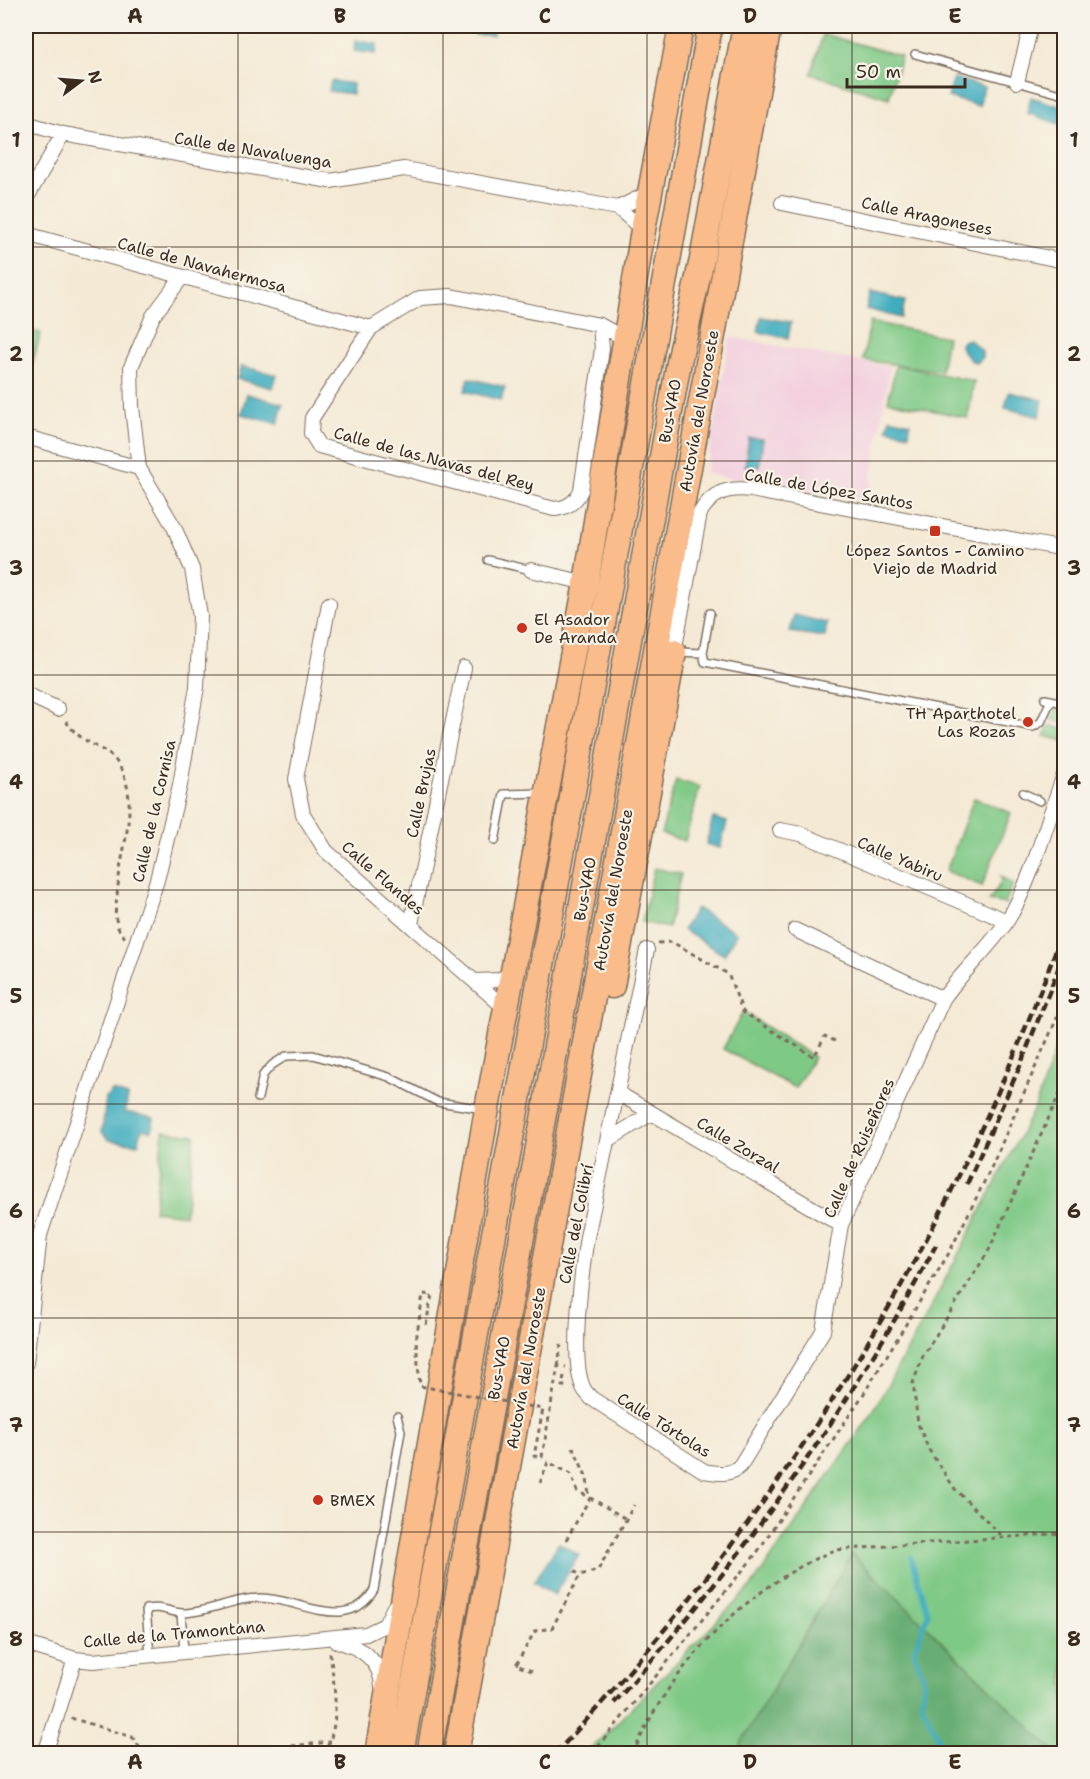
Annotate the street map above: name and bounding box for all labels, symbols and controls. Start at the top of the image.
text: A [127,3,143,29]
text: B [334,3,346,29]
text: C [539,3,551,29]
text: D [743,3,757,29]
text: E [948,3,962,29]
north arrow [51,51,111,111]
scale bar [847,51,966,89]
text: 50 m [856,60,901,84]
text: N [83,68,107,86]
text: 1 [11,127,21,153]
street label: Calle de Navaluenga [173,127,333,173]
text: 1 [1069,127,1079,153]
street label: Calle Aragoneses [860,192,995,240]
street label: Calle de Navahermosa [115,232,289,298]
street label: Autovía del Noroeste [674,328,724,494]
text: 2 [9,341,23,367]
text: 2 [1067,341,1081,367]
street label: Bus-VAO [654,377,686,445]
street label: Calle de las Navas del Rey [331,422,537,496]
street label: Calle de López Santos [743,464,915,514]
marker: López Santos - Camino Viejo de Madrid [928,524,942,538]
place label: López Santos - Camino Viejo de Madrid [846,540,1024,579]
text: 3 [9,555,23,581]
text: 3 [1067,555,1081,581]
place label: El Asador De Aranda [534,609,617,648]
marker: El Asador De Aranda [515,621,529,635]
place label: TH Aparthotel Las Rozas [906,703,1016,742]
marker: TH Aparthotel Las Rozas [1021,715,1035,729]
street label: Calle de la Cornisa [127,738,181,884]
street label: Calle Brujas [401,746,441,840]
text: 4 [9,769,23,795]
text: 4 [1067,769,1081,795]
street label: Autovía del Noroeste [588,807,638,973]
street label: Calle Yabiru [854,832,946,886]
street label: Calle Flandes [337,836,429,920]
street label: Bus-VAO [569,855,601,923]
text: 5 [10,983,22,1009]
text: 5 [1068,983,1080,1009]
street label: Calle de Ruiseñores [819,1075,899,1221]
street label: Calle Zorzal [693,1112,783,1178]
street label: Calle del Colibrí [554,1162,598,1286]
text: 6 [9,1198,23,1224]
text: 6 [1067,1198,1081,1224]
street label: Autovía del Noroeste [501,1285,551,1451]
street label: Bus-VAO [483,1334,515,1402]
street label: Calle Tórtolas [613,1388,715,1462]
text: 7 [9,1412,23,1438]
text: 7 [1067,1412,1081,1438]
place label: BMEX [330,1490,375,1511]
marker: BMEX [311,1493,325,1507]
street label: Calle de la Tramontana [82,1616,266,1652]
text: 8 [9,1626,23,1652]
text: 8 [1067,1626,1081,1652]
text: A [127,1749,143,1775]
text: B [334,1749,346,1775]
text: C [539,1749,551,1775]
text: D [743,1749,757,1775]
text: E [948,1749,962,1775]

